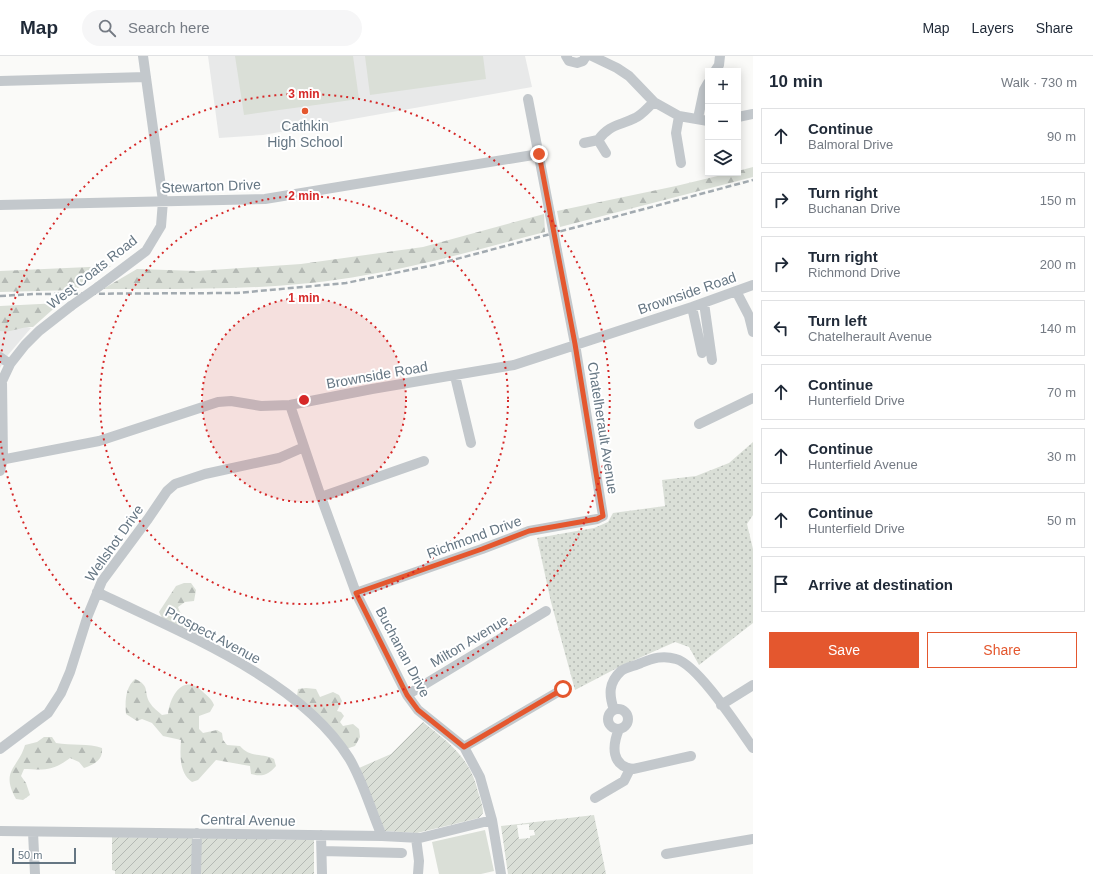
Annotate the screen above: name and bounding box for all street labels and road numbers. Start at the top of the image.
street label: Stewarton Drive [161,176,261,196]
street label: West Coats Road [44,232,140,312]
street label: Brownside Road [636,269,738,317]
street label: Brownside Road [325,358,429,392]
street label: Chatelherault Avenue [585,361,621,495]
street label: Wellshot Drive [82,501,146,584]
street label: Richmond Drive [424,512,524,562]
street label: Prospect Avenue [163,603,264,667]
street label: Buchanan Drive [373,604,434,700]
street label: Milton Avenue [427,611,511,670]
street label: Central Avenue [200,811,296,829]

